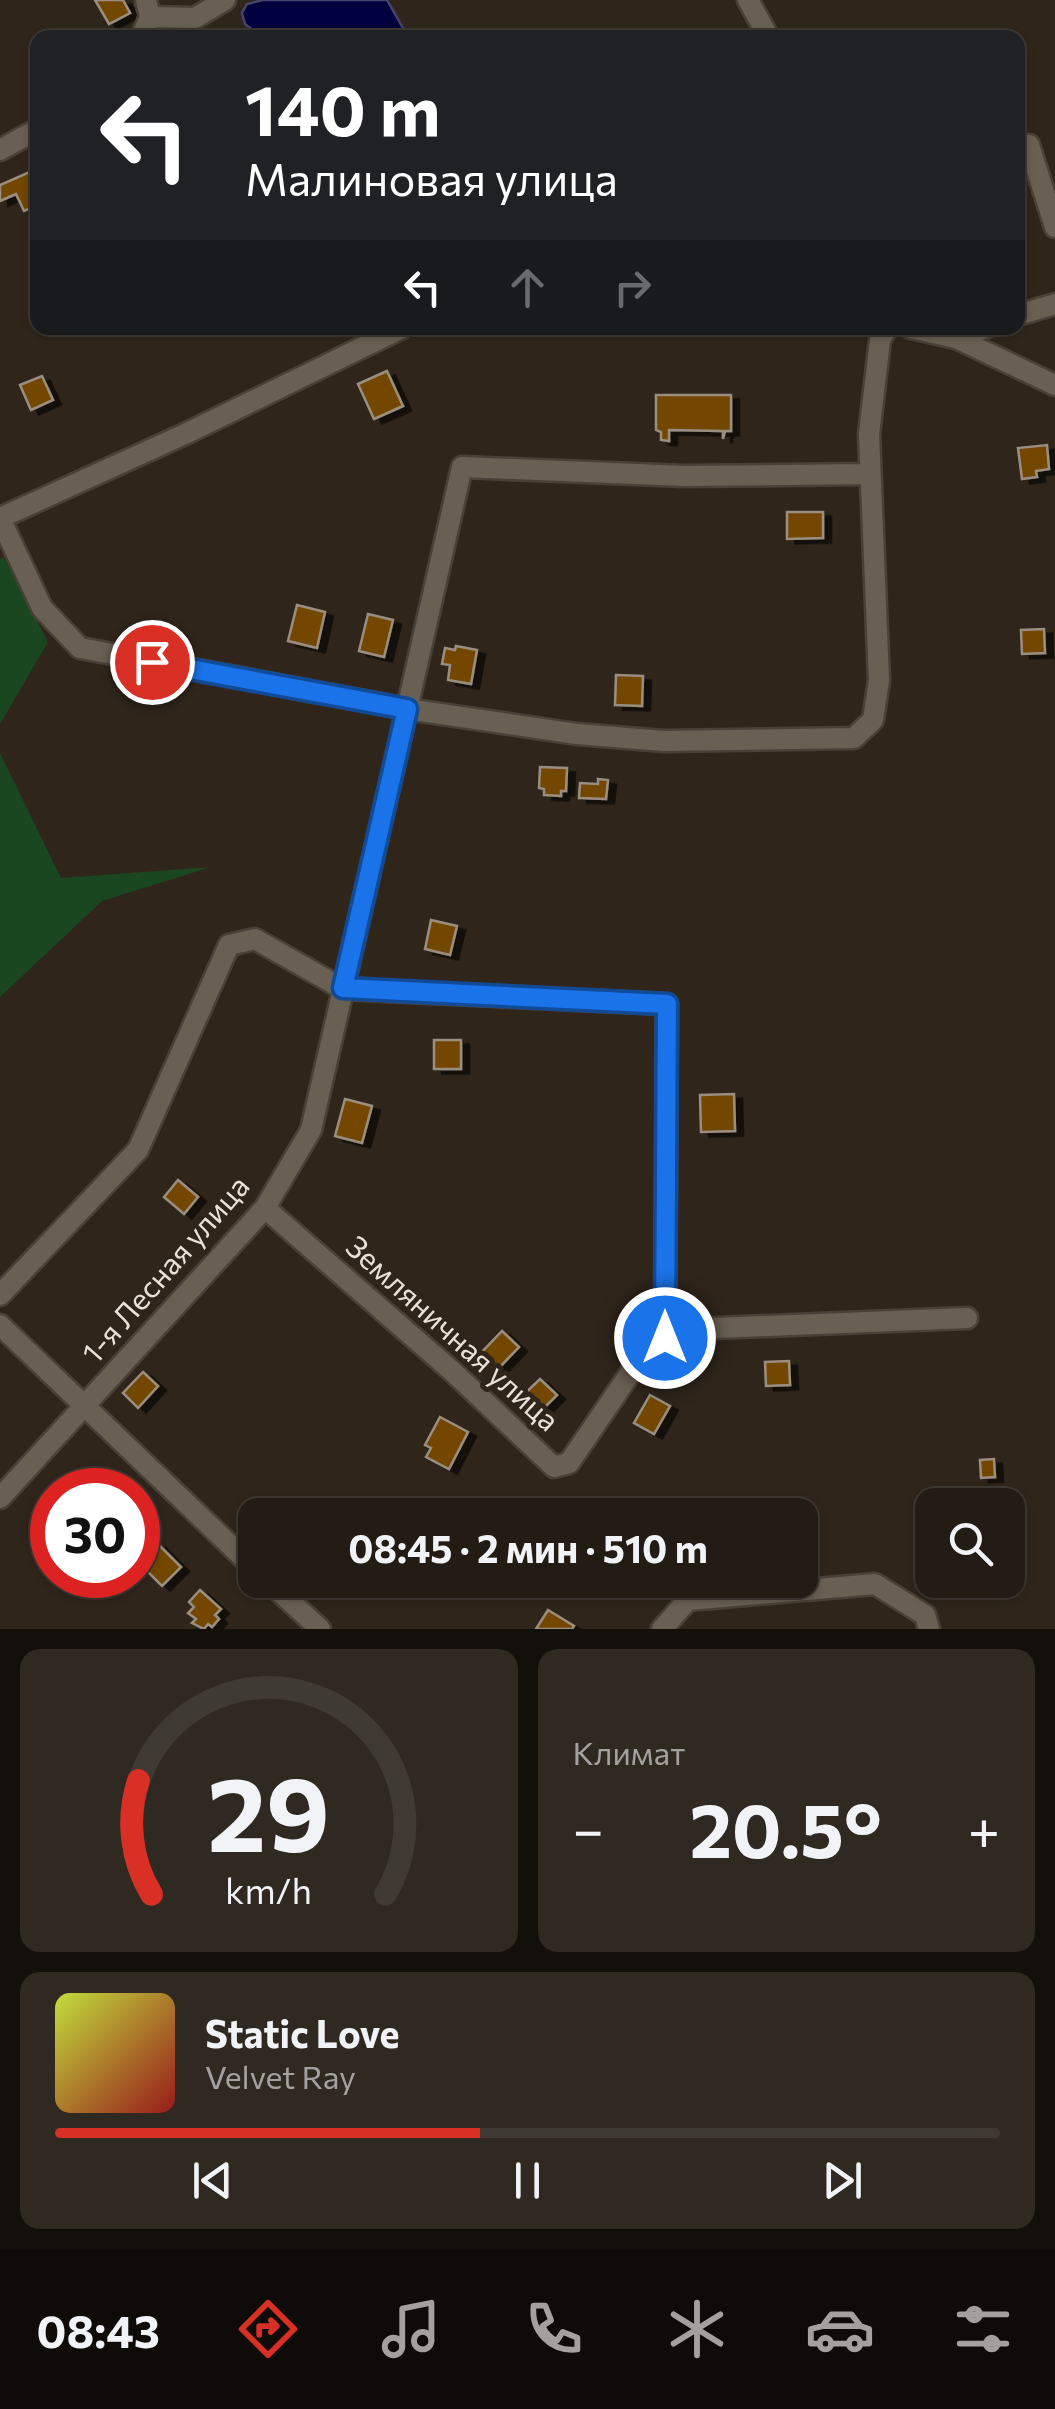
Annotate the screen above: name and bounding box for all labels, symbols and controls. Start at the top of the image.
text: 140 m [245,65,441,150]
icon: left [80,70,210,200]
text: Малиновая улица [245,150,618,205]
icon: left [395,260,450,315]
icon: ahead [500,260,555,315]
icon: right [605,260,660,315]
pin [110,620,195,705]
icon: arrive [125,635,180,690]
street label: 1-я Лесная улица [73,1167,256,1370]
street label: Земляничная улица [340,1227,568,1438]
position arrow [613,1286,717,1390]
speed limit sign: 30 [30,1468,160,1598]
map controls [915,1488,1025,1598]
button: search [915,1488,1025,1598]
text: 08:45 · 2 мин · 510 m [348,1524,708,1571]
text: Климат [573,1732,685,1772]
text: 29 [207,1746,330,1873]
text: 20.5° [689,1782,882,1873]
text: − [573,1794,604,1861]
text: + [968,1794,1000,1861]
text: km/h [225,1868,312,1911]
text: Static Love [205,2009,400,2056]
text: Velvet Ray [205,2056,356,2096]
icon: previous [185,2153,240,2208]
icon: pause [500,2153,555,2208]
icon: next [815,2153,870,2208]
icon: directions [233,2294,303,2364]
icon: music [376,2294,446,2364]
icon: phone [519,2294,589,2364]
icon: climate [662,2294,732,2364]
icon: car [805,2294,875,2364]
icon: filters [948,2294,1018,2364]
text: 08:43 [37,2302,160,2357]

